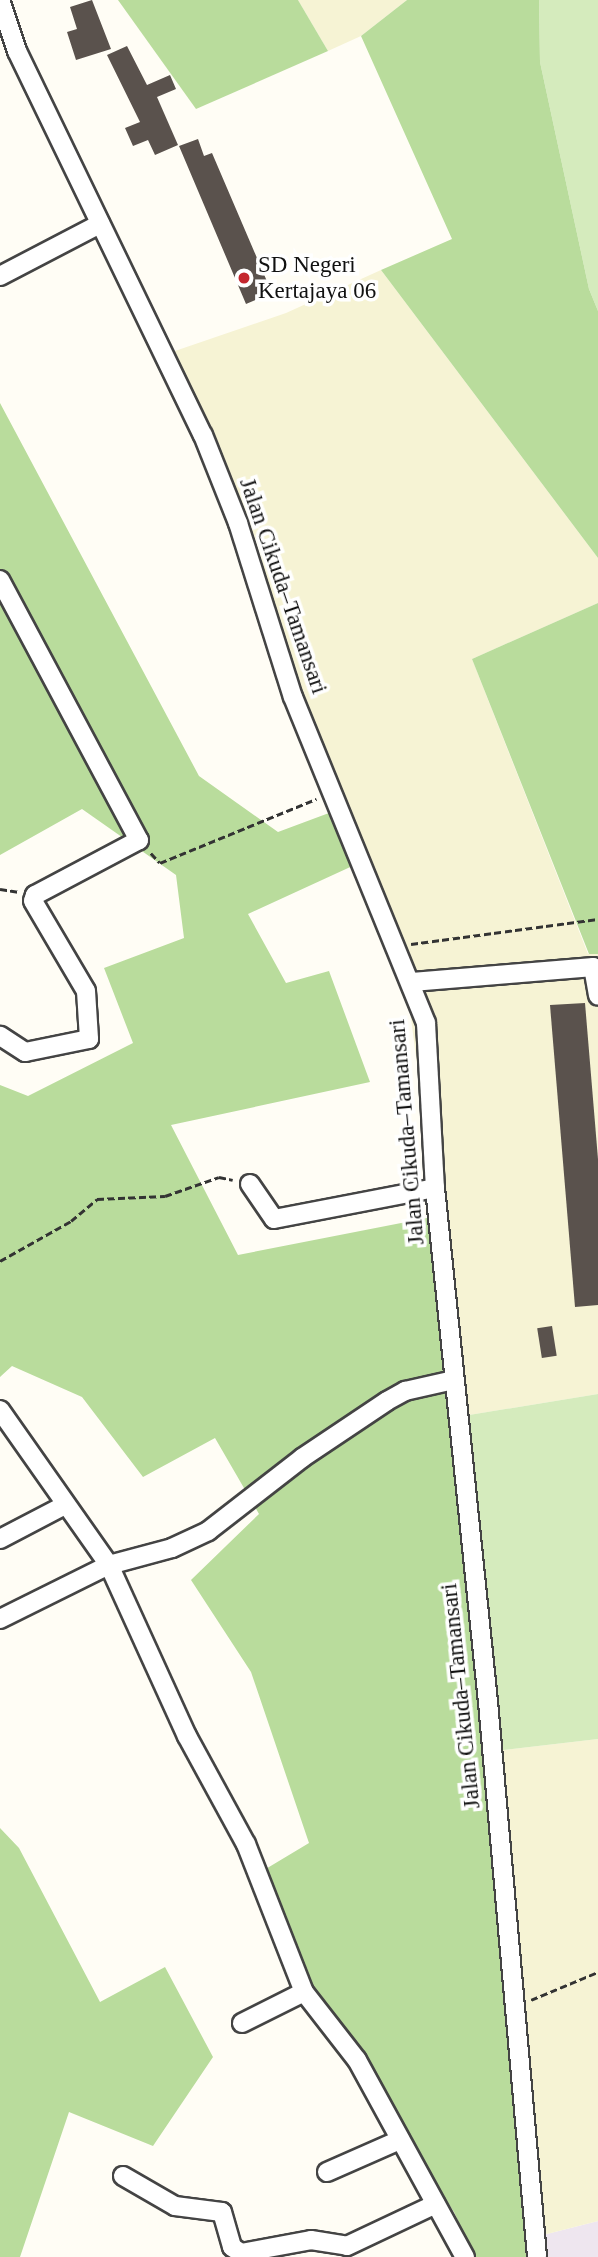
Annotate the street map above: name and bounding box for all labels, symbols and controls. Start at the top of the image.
place label: SD Negeri Kertajaya 06 [258,251,376,305]
marker: SD Negeri Kertajaya 06 [236,270,252,286]
street label: Jalan Cikuda–Tamansari [233,474,333,698]
street label: Jalan Cikuda–Tamansari [383,1018,431,1246]
street label: Jalan Cikuda–Tamansari [435,1582,487,1810]

